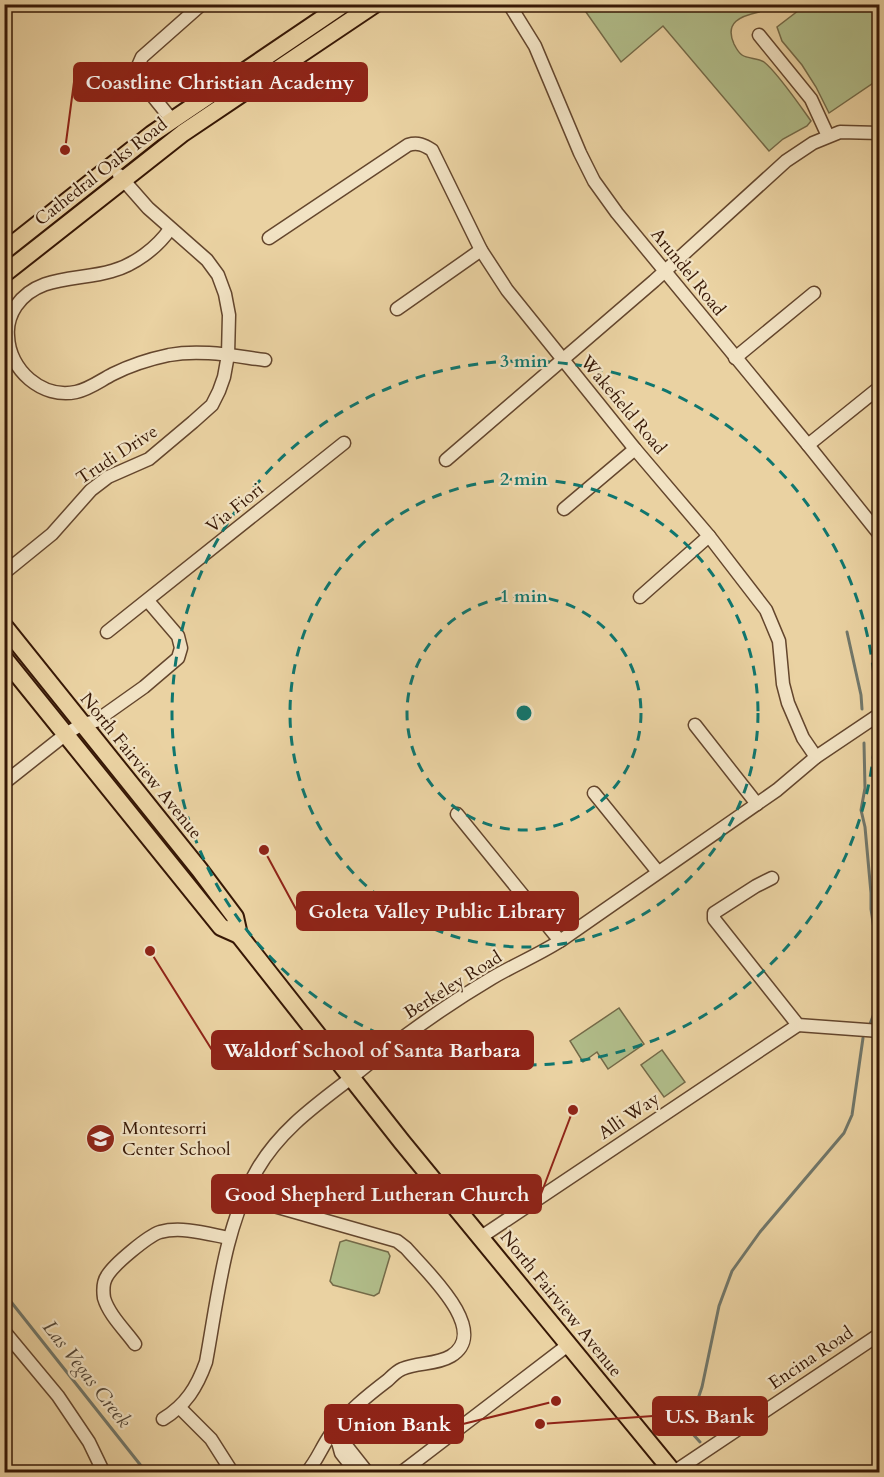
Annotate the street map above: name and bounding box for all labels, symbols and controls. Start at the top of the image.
callout: Coastline Christian Academy [74,63,367,101]
text: Coastline Christian Academy [86,69,355,96]
street label: Cathedral Oaks Road [29,112,173,232]
street label: Arundel Road [645,223,731,321]
text: 3 min [500,349,548,374]
street label: Wakefield Road [573,349,672,460]
street label: Trudi Drive [71,419,163,491]
text: 2 min [500,467,548,492]
street label: Via Fiori [201,477,269,539]
text: 1 min [500,584,548,609]
street label: North Fairview Avenue [74,688,208,844]
centre of rings [514,703,534,723]
callout: Goleta Valley Public Library [297,892,578,930]
text: Goleta Valley Public Library [308,898,566,925]
street label: Berkeley Road [399,945,507,1025]
callout: Waldorf School of Santa Barbara [212,1031,533,1069]
text: Waldorf School of Santa Barbara [222,1037,521,1064]
street label: Alli Way [593,1086,665,1146]
place label: Montesorri Center School [122,1116,231,1162]
school or university icon: Montesorri Center School [85,1122,117,1154]
callout: Good Shepherd Lutheran Church [212,1175,541,1213]
text: Good Shepherd Lutheran Church [225,1181,530,1208]
street label: North Fairview Avenue [494,1226,628,1382]
water label: Las Vegas Creek [37,1315,138,1433]
street label: Encina Road [764,1320,859,1395]
callout: U.S. Bank [653,1397,767,1435]
text: U.S. Bank [665,1403,755,1430]
callout: Union Bank [325,1405,463,1443]
text: Union Bank [337,1411,452,1438]

